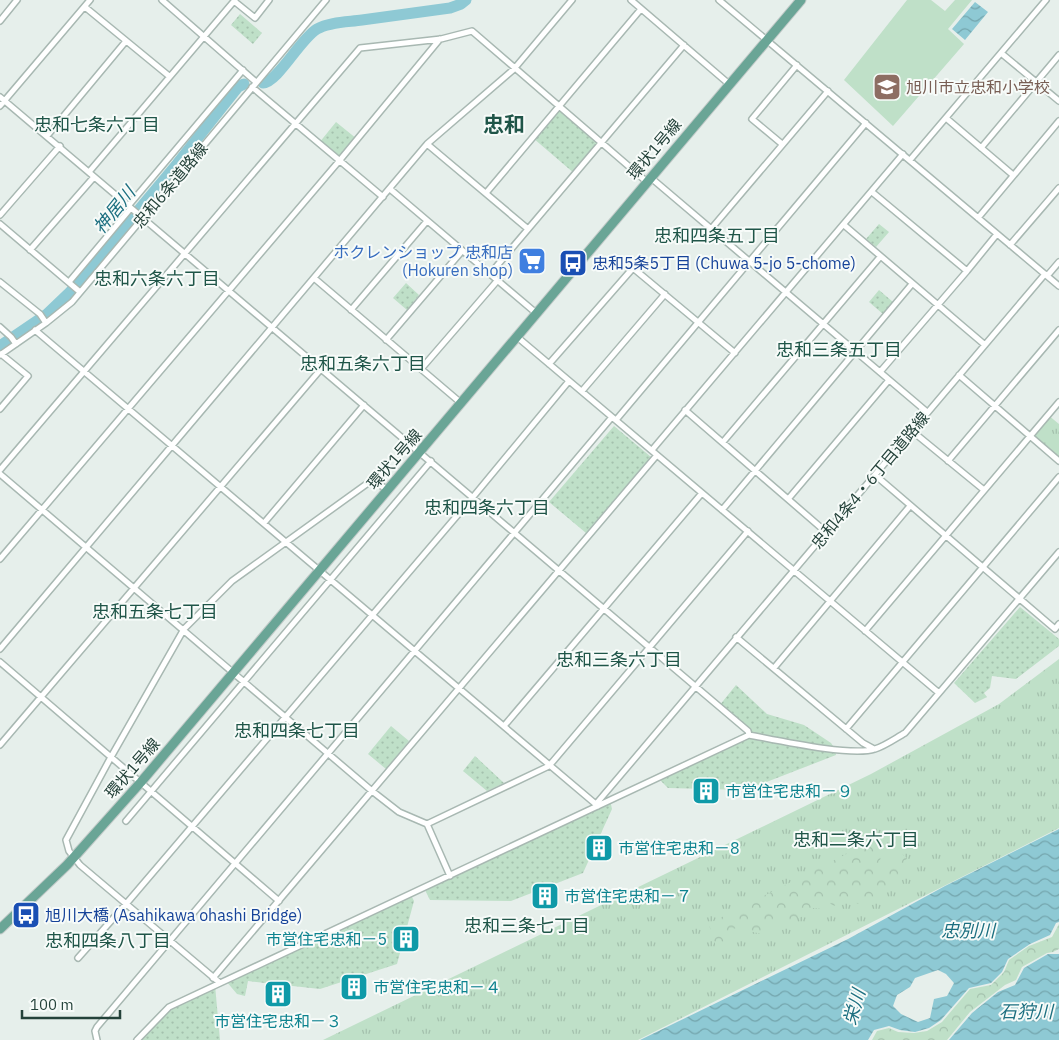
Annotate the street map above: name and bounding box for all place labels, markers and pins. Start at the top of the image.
school or university icon: 旭川市立忠和小学校 [872,72,902,102]
place label: 旭川市立忠和小学校 [906,77,1050,97]
place label: ホクレンショップ 忠和店 (Hokuren shop) [333,242,513,280]
supermarket icon: ホクレンショップ 忠和店 (Hokuren shop) [517,246,547,276]
bus stop icon: 忠和5条5丁目 (Chuwa 5-jo 5-chome) [558,248,588,278]
place label: 忠和5条5丁目 (Chuwa 5-jo 5-chome) [592,253,856,273]
building icon: 市営住宅忠和－９ [691,776,721,806]
place label: 市営住宅忠和－９ [725,781,853,801]
building icon: 市営住宅忠和－8 [584,833,614,863]
place label: 市営住宅忠和－8 [618,838,740,858]
building icon: 市営住宅忠和－７ [530,881,560,911]
place label: 市営住宅忠和－７ [564,886,692,906]
bus stop icon: 旭川大橋 (Asahikawa ohashi Bridge) [11,900,41,930]
place label: 旭川大橋 (Asahikawa ohashi Bridge) [45,905,302,925]
building icon: 市営住宅忠和－5 [391,924,421,954]
place label: 市営住宅忠和－5 [265,929,387,949]
building icon: 市営住宅忠和－４ [339,972,369,1002]
place label: 市営住宅忠和－４ [373,977,501,997]
building icon: 市営住宅忠和－３ [263,979,293,1009]
place label: 市営住宅忠和－３ [214,1011,342,1031]

